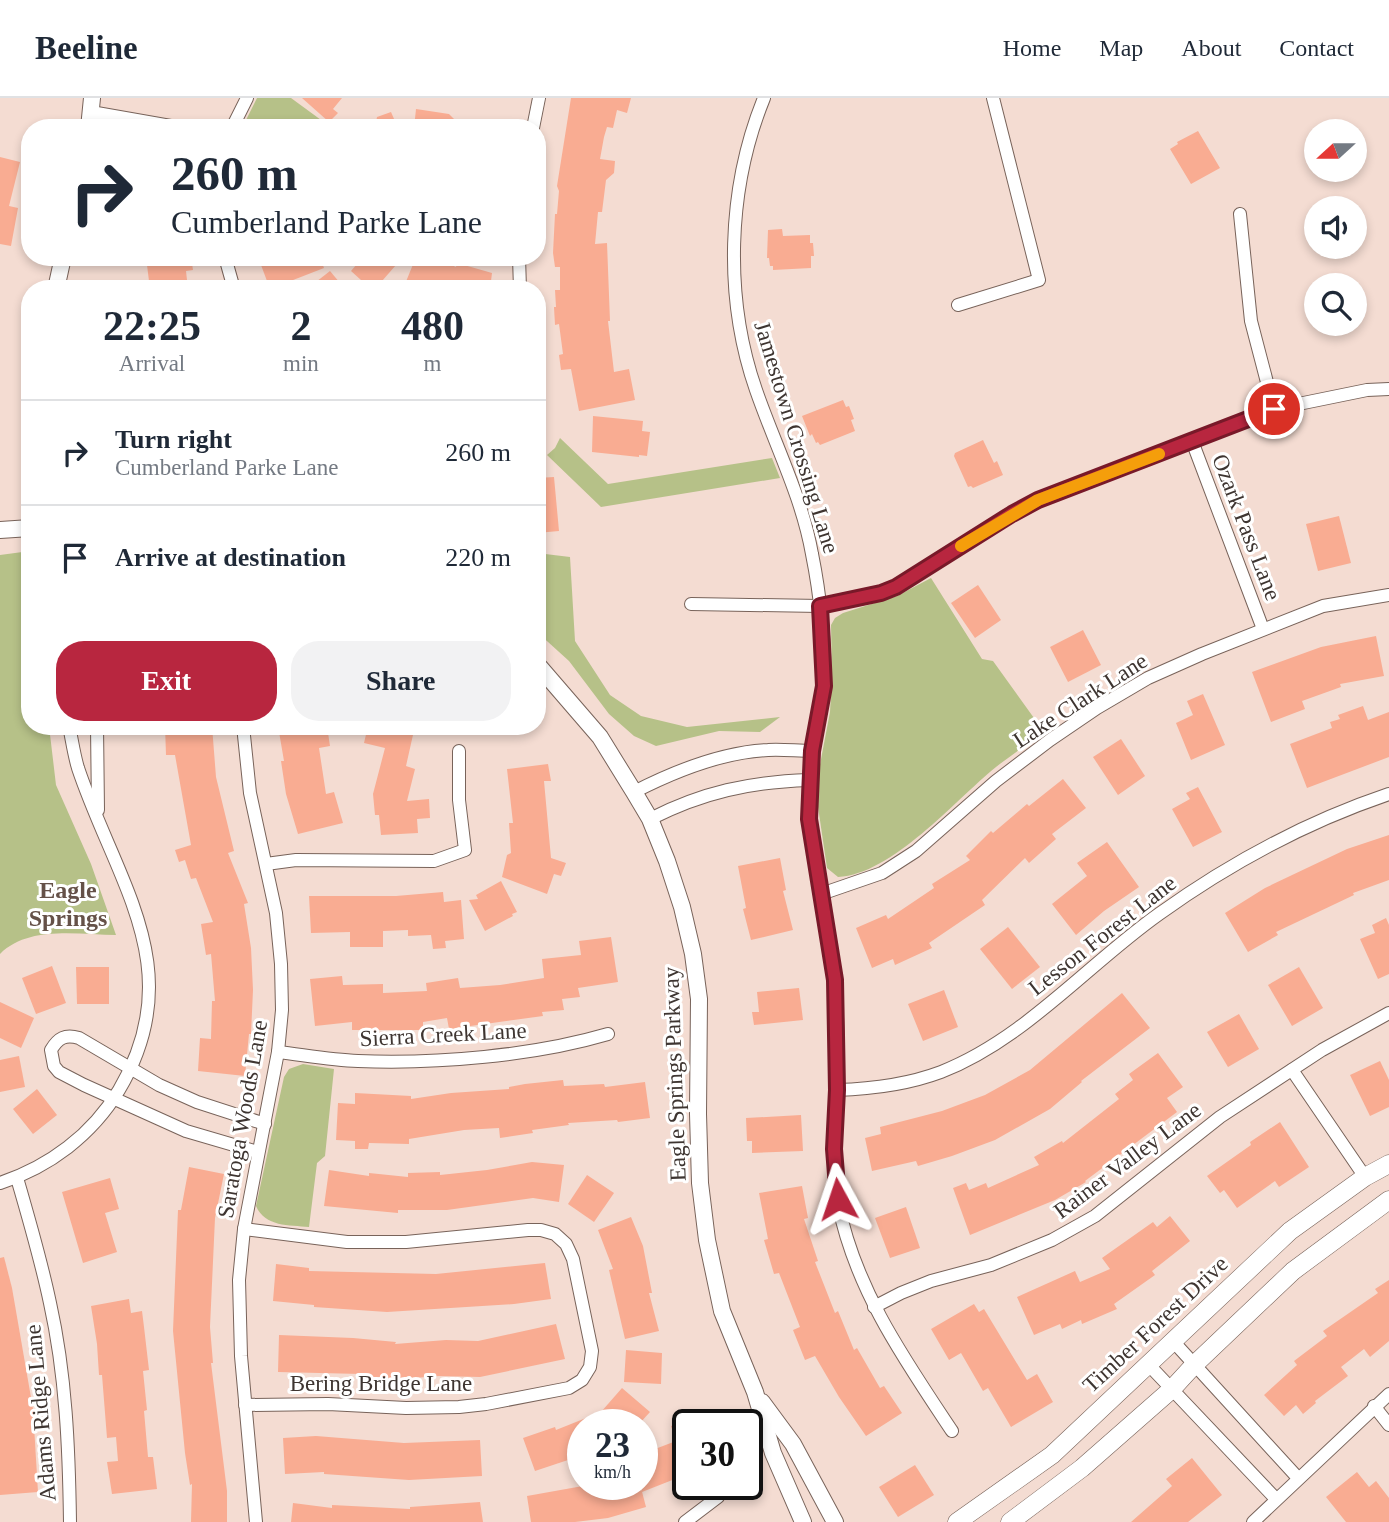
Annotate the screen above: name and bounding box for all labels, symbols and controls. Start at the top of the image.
text: Beeline [35,30,138,66]
text: Home [1003,35,1061,61]
text: Map [1099,35,1143,61]
text: About [1181,35,1241,61]
text: Contact [1279,35,1354,61]
north arrow [1304,119,1367,182]
map controls [1304,119,1367,336]
text: 260 m [171,146,298,201]
icon: right [56,147,147,238]
button: sound [1304,196,1367,259]
text: Cumberland Parke Lane [171,204,482,240]
button: search [1304,273,1367,336]
text: 22:25 [103,303,201,349]
text: 2 [290,303,311,349]
text: 480 [401,303,464,349]
street label: Jamestown Crossing Lane [749,318,844,556]
text: Arrival [119,351,185,376]
text: min [283,351,319,376]
text: m [423,351,441,376]
pin [1244,379,1304,439]
icon: arrive [1255,390,1293,428]
text: Turn right [115,425,232,454]
icon: right [56,434,94,472]
text: 260 m [445,438,511,467]
street label: Ozark Pass Lane [1207,451,1286,604]
text: Cumberland Parke Lane [115,455,339,480]
icon: arrive [56,539,94,577]
text: Arrive at destination [115,543,346,572]
text: 220 m [445,543,511,572]
button: Exit [56,641,277,721]
button: Share [291,641,511,721]
street label: Lake Clark Lane [1009,648,1152,753]
street label: Lesson Forest Lane [1024,870,1181,1001]
district label: Eagle Springs [29,877,107,931]
street label: Eagle Springs Parkway [658,966,691,1182]
street label: Saratoga Woods Lane [213,1018,272,1220]
street label: Sierra Creek Lane [359,1018,527,1051]
street label: Rainer Valley Lane [1049,1097,1206,1224]
position arrow [801,1162,875,1236]
street label: Timber Forest Drive [1078,1251,1233,1398]
street label: Adams Ridge Lane [20,1323,61,1502]
street label: Bering Bridge Lane [290,1371,472,1396]
speed limit sign: 30 [672,1409,763,1500]
text: 23 [595,1426,630,1465]
text: km/h [594,1462,631,1482]

